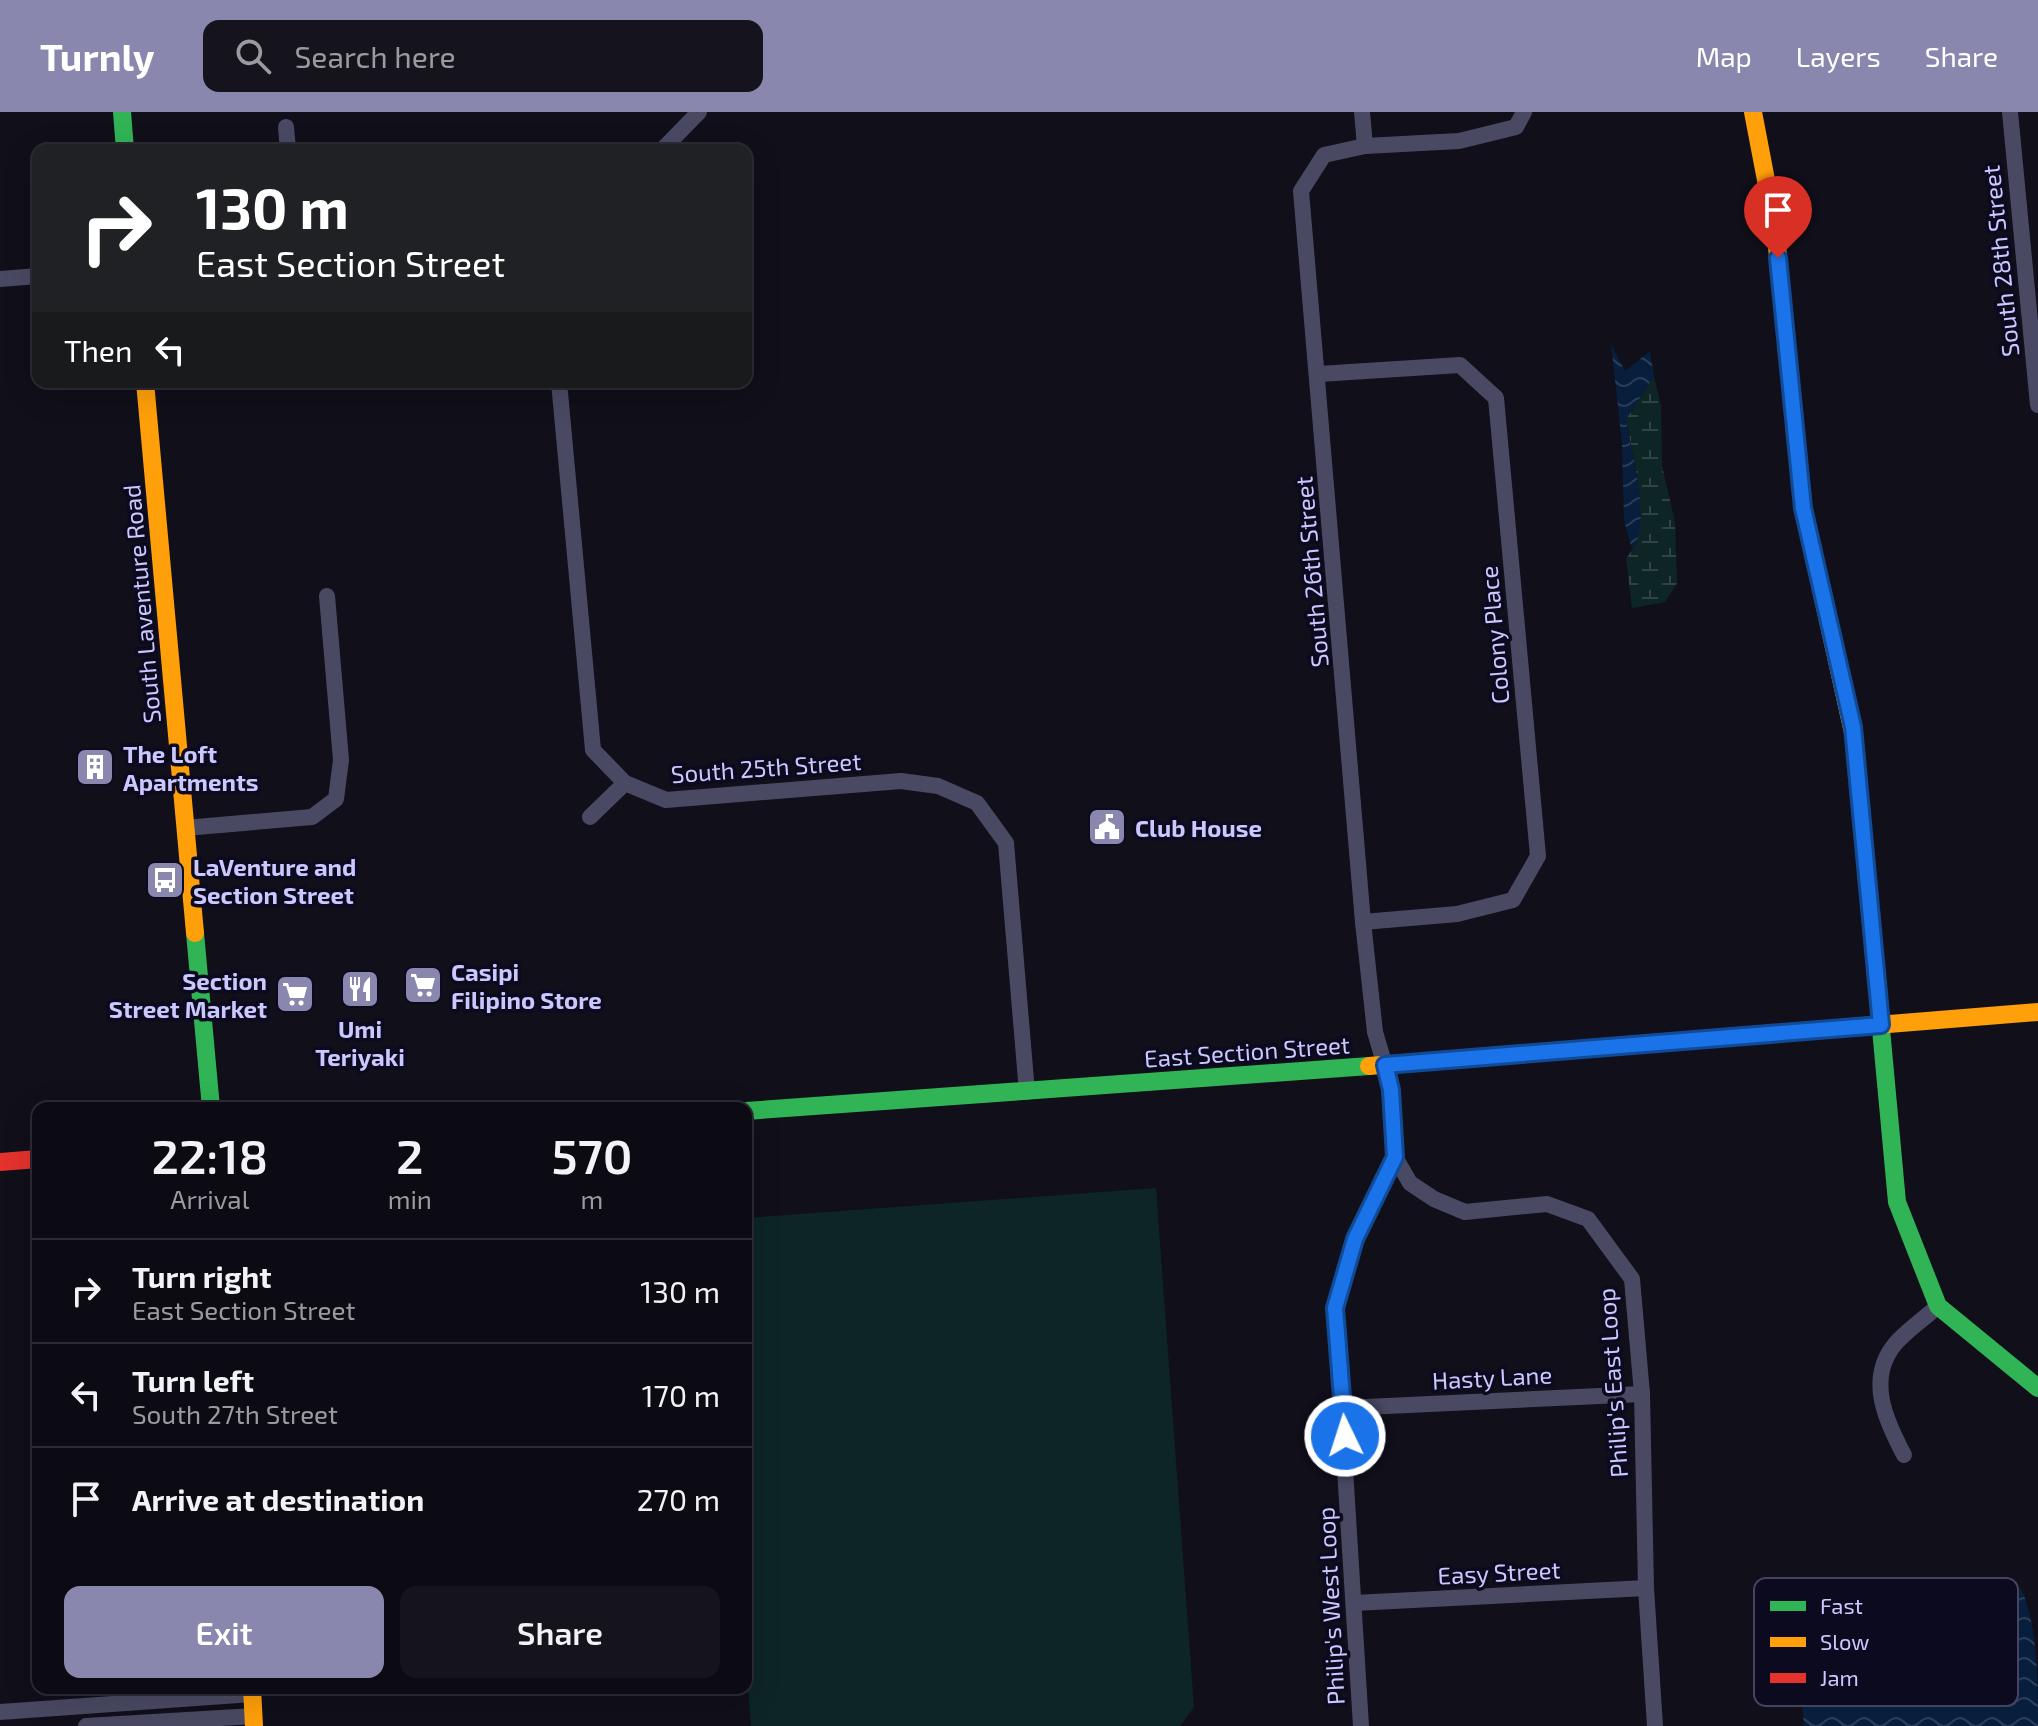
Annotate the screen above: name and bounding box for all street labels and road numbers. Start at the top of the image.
street label: South 28th Street [1976,164,2024,358]
street label: South 26th Street [1288,475,1334,669]
street label: South Laventure Road [116,483,166,725]
street label: Colony Place [1474,565,1514,705]
street label: South 25th Street [670,746,862,788]
street label: East Section Street [1143,1029,1351,1073]
street label: Philip's East Loop [1591,1287,1633,1479]
street label: Hasty Lane [1431,1359,1553,1395]
street label: Philip's West Loop [1310,1506,1350,1706]
street label: Easy Street [1437,1554,1561,1590]

